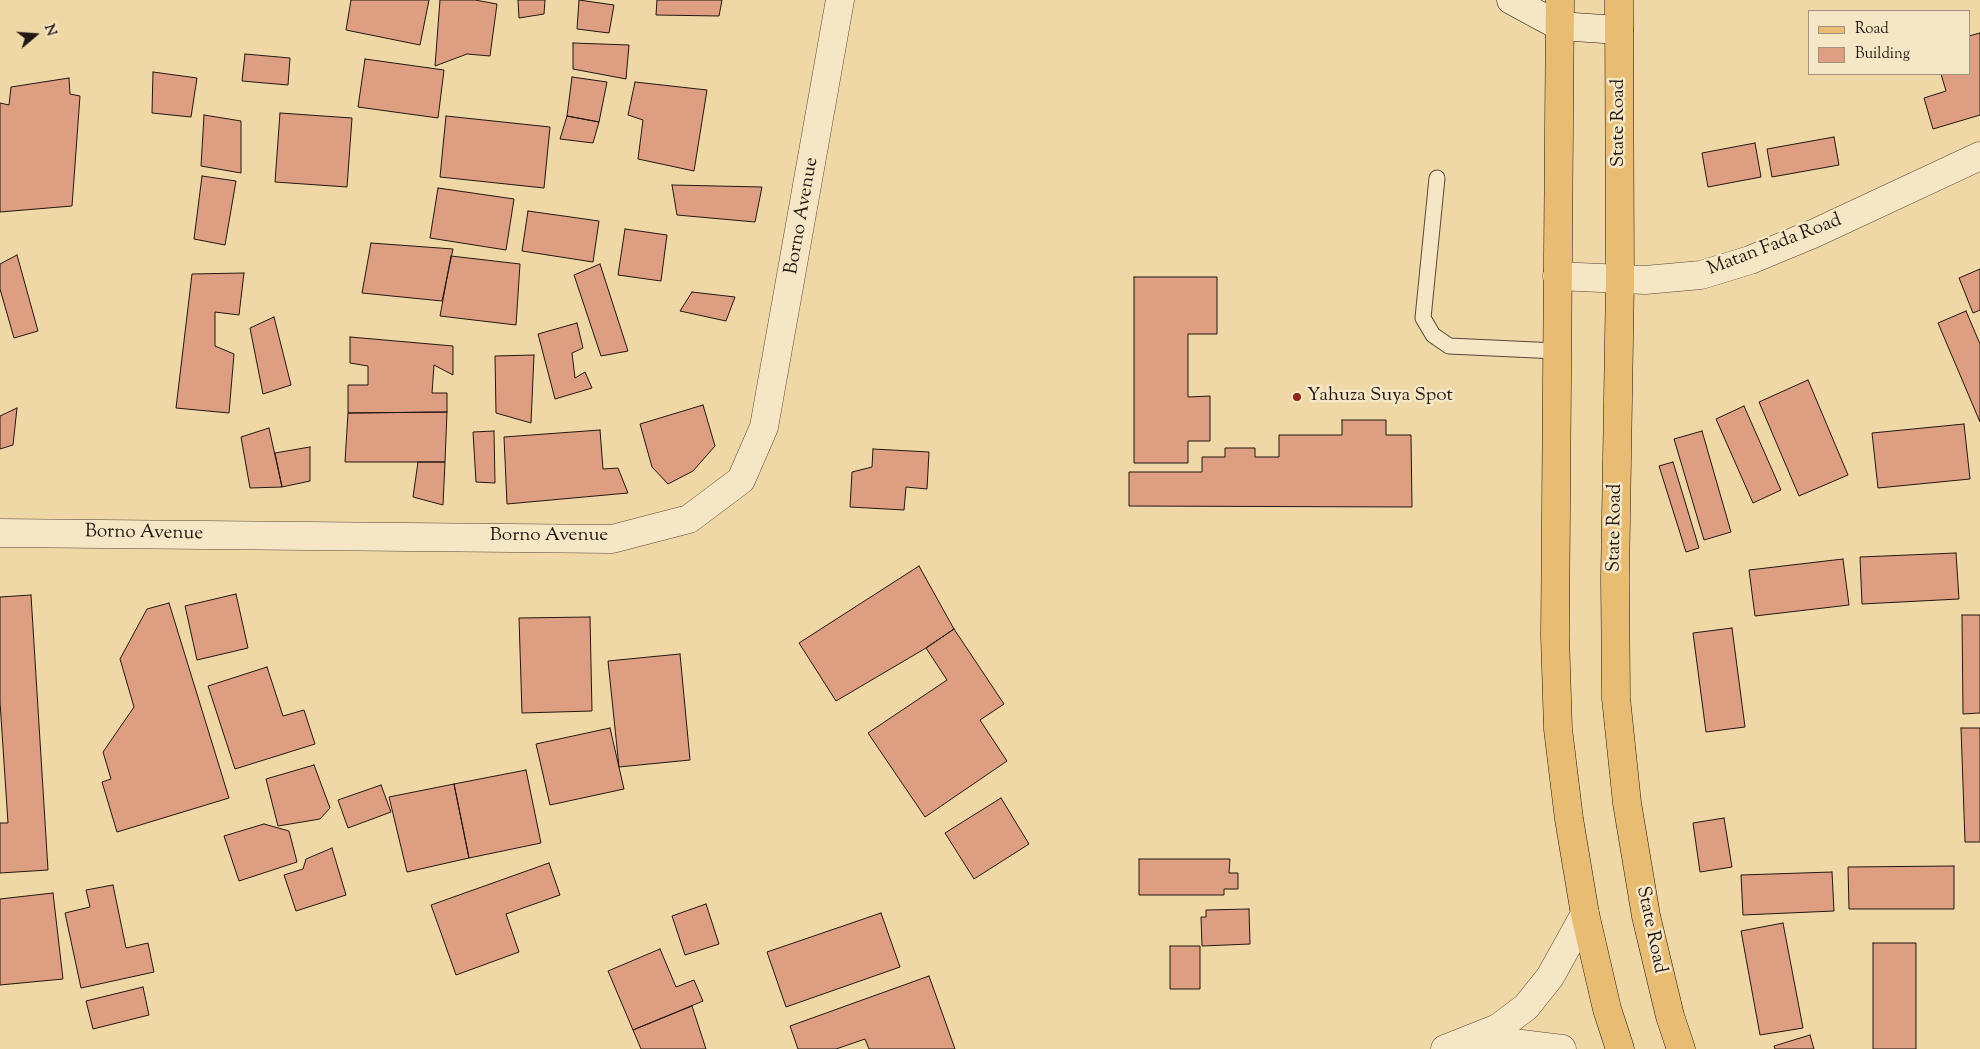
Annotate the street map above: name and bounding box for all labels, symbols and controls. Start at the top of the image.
north arrow [10,10,60,60]
legend [1808,10,1970,75]
text: Road [1855,19,1889,40]
text: N [38,22,61,39]
text: Building [1855,44,1910,65]
street label: State Road [1609,79,1631,167]
street label: Borno Avenue [781,156,825,276]
street label: Matan Fada Road [1705,210,1845,282]
place label: Yahuza Suya Spot [1307,386,1453,408]
marker: Yahuza Suya Spot [1291,391,1303,403]
street label: State Road [1604,484,1628,572]
street label: Borno Avenue [85,522,203,546]
street label: Borno Avenue [490,526,608,548]
street label: State Road [1630,884,1670,976]

